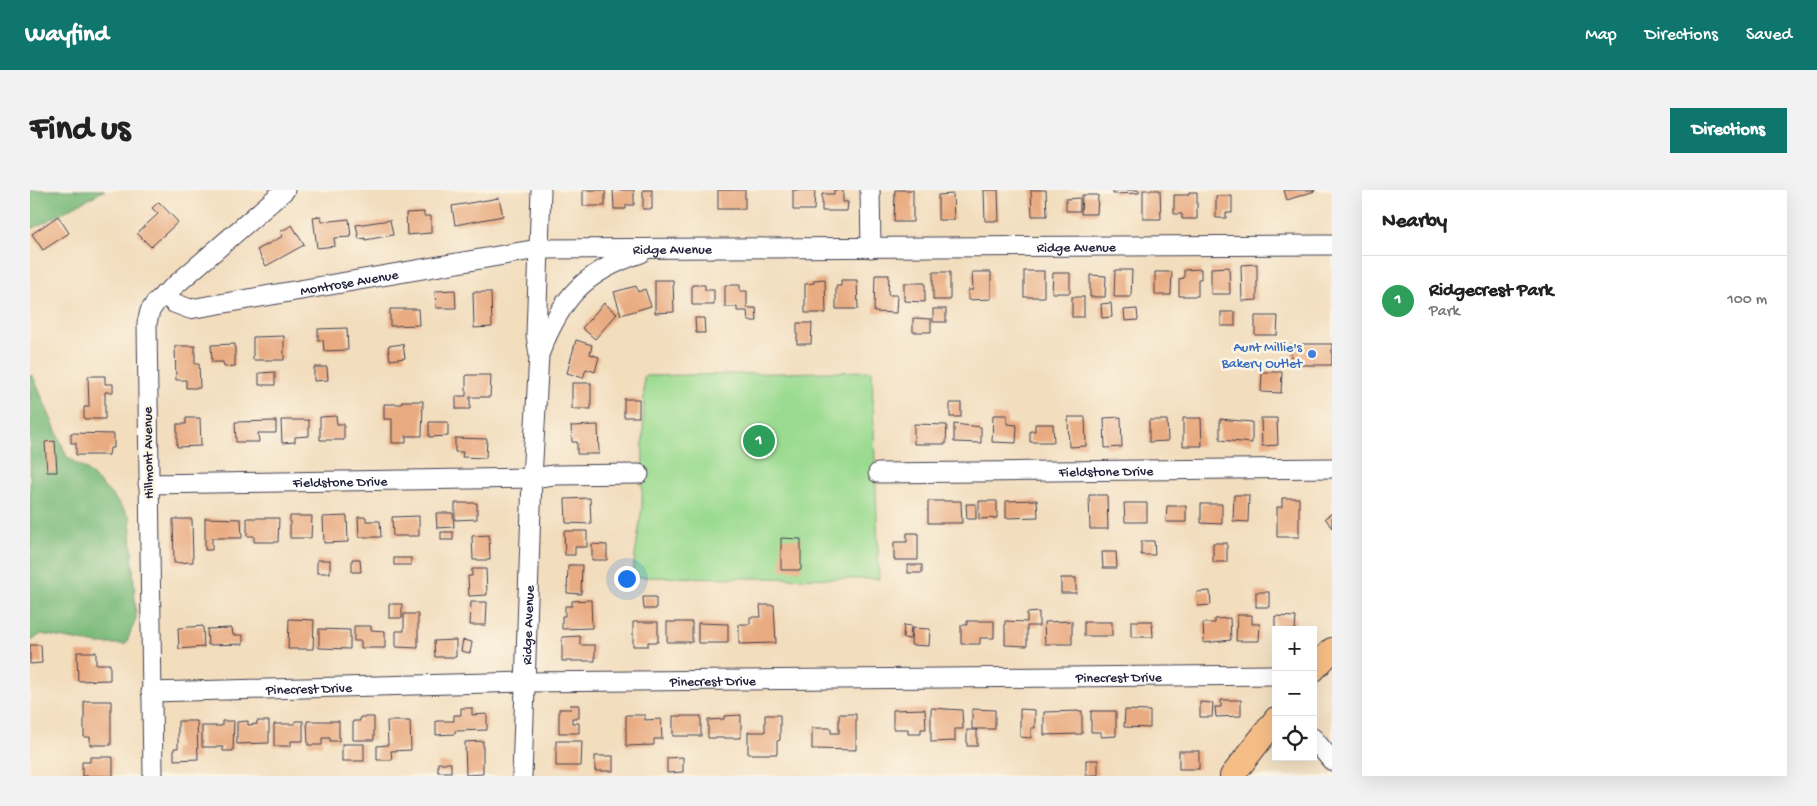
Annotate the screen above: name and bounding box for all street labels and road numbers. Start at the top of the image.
street label: Ridge Avenue [1037,240,1117,257]
street label: Ridge Avenue [633,242,713,260]
street label: Montrose Avenue [299,267,401,301]
street label: Hillmont Avenue [140,406,159,499]
street label: Fieldstone Drive [1058,464,1154,482]
street label: Fieldstone Drive [292,474,388,493]
street label: Ridge Avenue [520,585,539,665]
street label: Pinecrest Drive [1075,670,1163,688]
street label: Pinecrest Drive [669,674,757,692]
street label: Pinecrest Drive [265,681,353,700]

